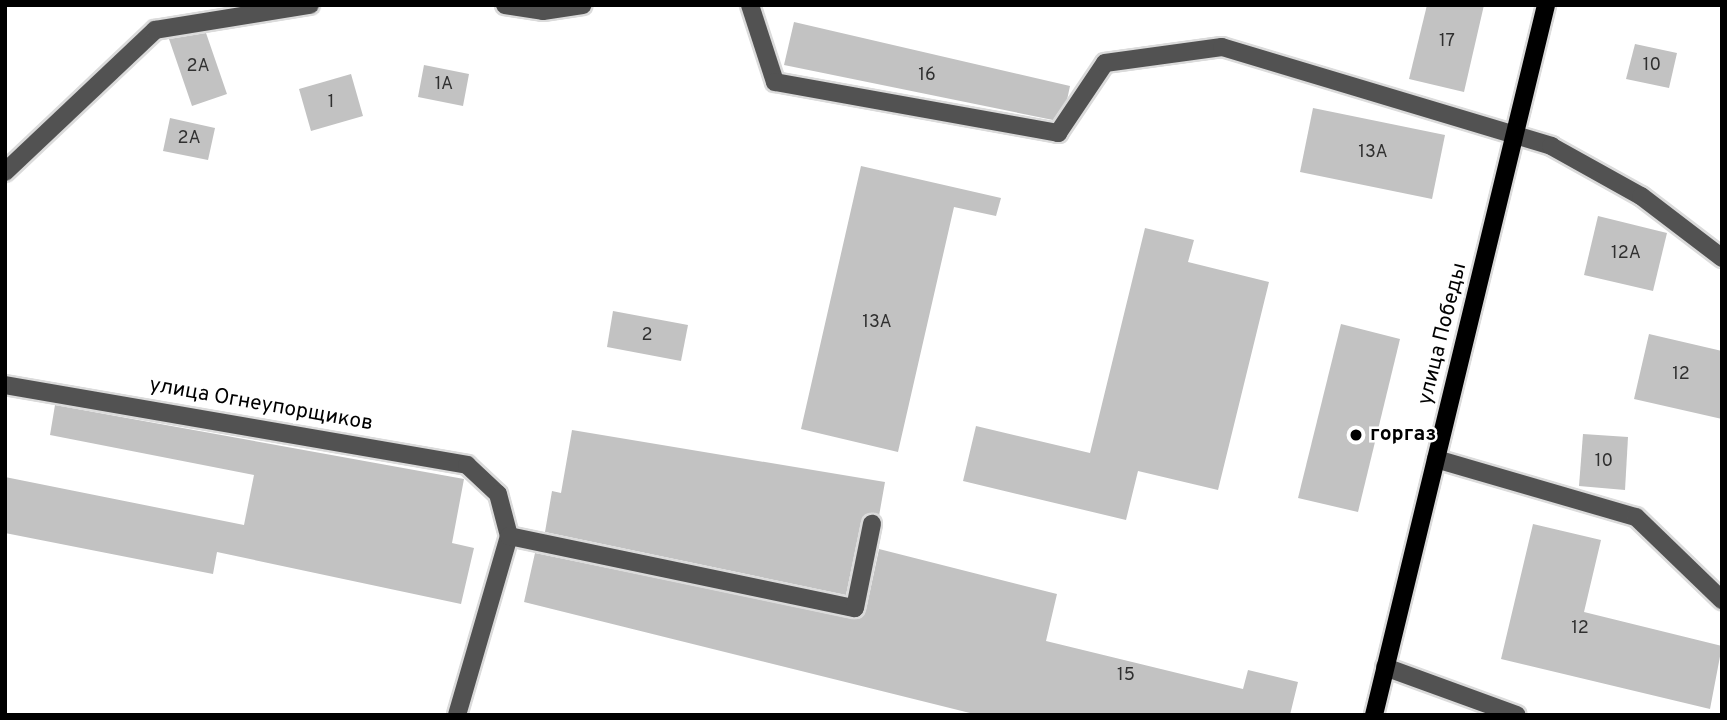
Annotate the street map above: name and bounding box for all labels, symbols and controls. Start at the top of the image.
house number: 17 [1439,31,1455,53]
house number: 10 [1643,55,1661,77]
house number: 2А [186,56,210,78]
house number: 16 [918,65,936,87]
house number: 1А [435,74,453,96]
house number: 1 [328,92,334,114]
house number: 2А [177,128,201,150]
house number: 13А [1358,142,1388,164]
house number: 12А [1611,243,1641,265]
street label: улица Победы [1413,260,1473,408]
house number: 13А [862,312,892,334]
house number: 2 [641,325,653,347]
house number: 12 [1672,364,1690,386]
street label: улица Огнеупорщиков [147,373,375,437]
place label: горгаз [1370,422,1436,448]
marker: горгаз [1348,427,1364,443]
house number: 10 [1595,451,1613,473]
house number: 12 [1571,618,1589,640]
house number: 15 [1117,665,1135,687]

